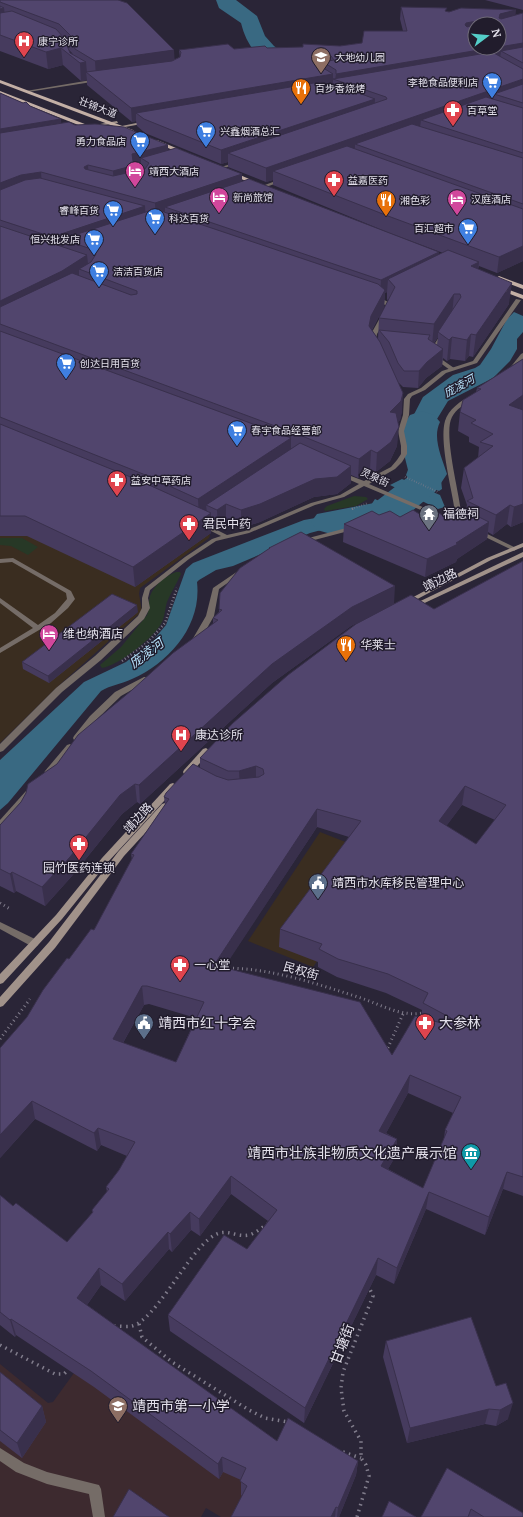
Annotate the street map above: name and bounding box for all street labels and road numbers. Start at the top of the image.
street label: 壮锦大道 [77,94,119,121]
street label: 灵泉街 [358,465,391,489]
street label: 靖边路 [420,565,459,594]
street label: 靖边路 [120,799,155,836]
street label: 民权街 [282,958,321,983]
street label: 甘塘街 [325,1321,358,1367]

